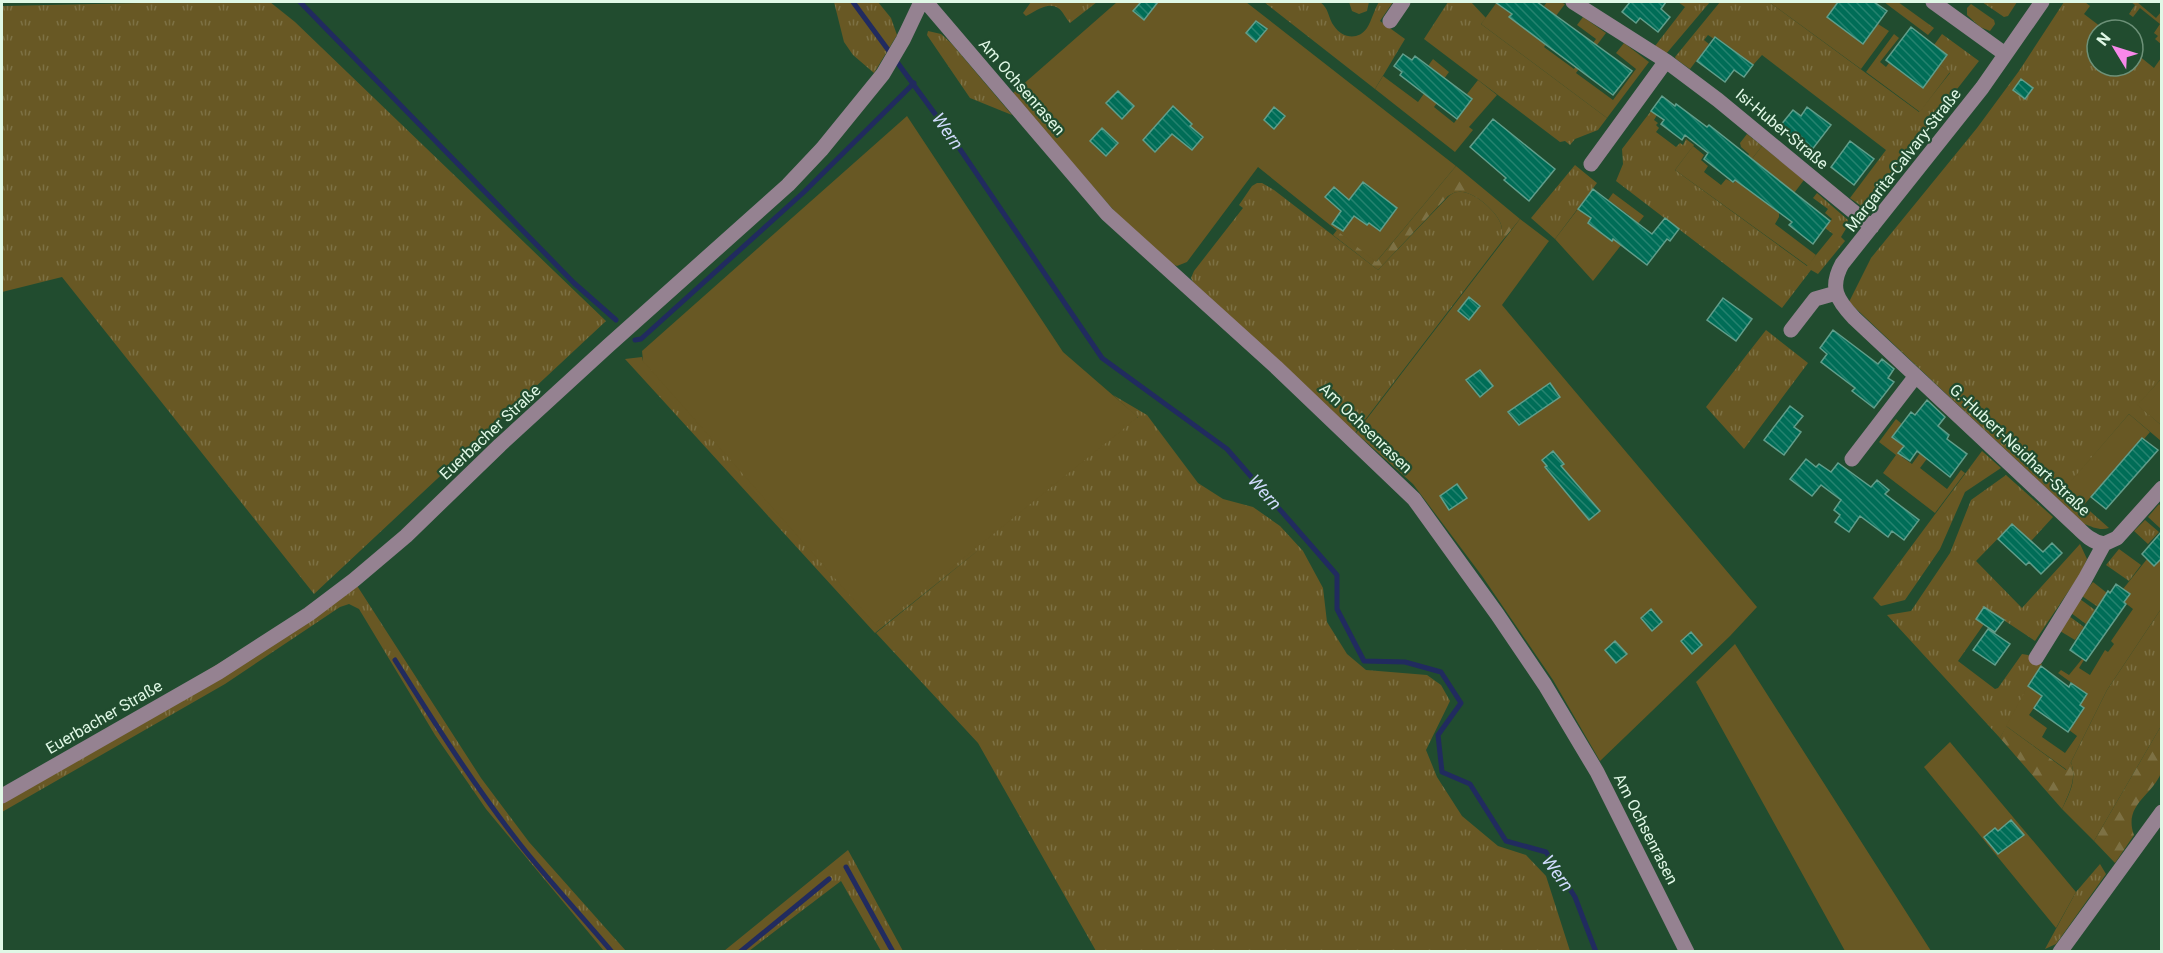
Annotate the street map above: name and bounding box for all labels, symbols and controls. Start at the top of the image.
north arrow [2085,18,2145,78]
text: N [2093,29,2115,49]
street label: Am Ochsenrasen [975,35,1069,139]
street label: Isi-Huber-Straße [1732,85,1832,173]
street label: Margarita-Calvary-Straße [1841,85,1965,235]
water label: Wern [928,109,968,153]
street label: Am Ochsenrasen [1316,379,1416,477]
street label: Euerbacher Straße [436,380,544,484]
street label: G.-Hubert-Neidhart-Straße [1946,380,2094,520]
water label: Wern [1244,470,1286,514]
street label: Euerbacher Straße [43,676,165,758]
street label: Am Ochsenrasen [1610,771,1682,887]
water label: Wern [1538,851,1578,895]

